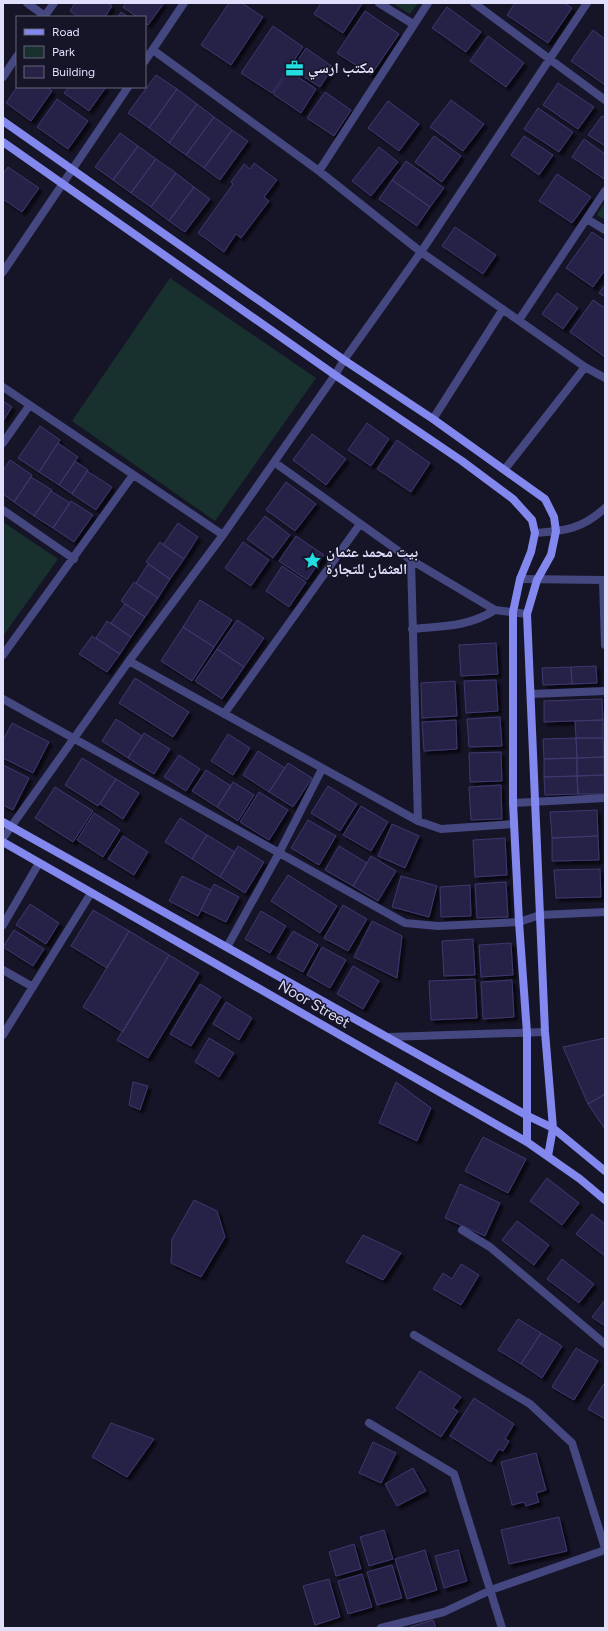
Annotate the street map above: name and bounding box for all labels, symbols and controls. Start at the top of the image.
legend [16,16,146,88]
text: Road [52,25,80,39]
text: Park [52,45,75,59]
office icon: مكتب ارسي [285,58,305,78]
place label: مكتب ارسي [308,59,374,80]
text: Building [52,65,95,79]
place label: بيت محمد عثمان العثمان للتجارة [326,543,418,578]
place icon: بيت محمد عثمان العثمان للتجارة [303,551,323,571]
street label: Noor Street [275,976,353,1032]

